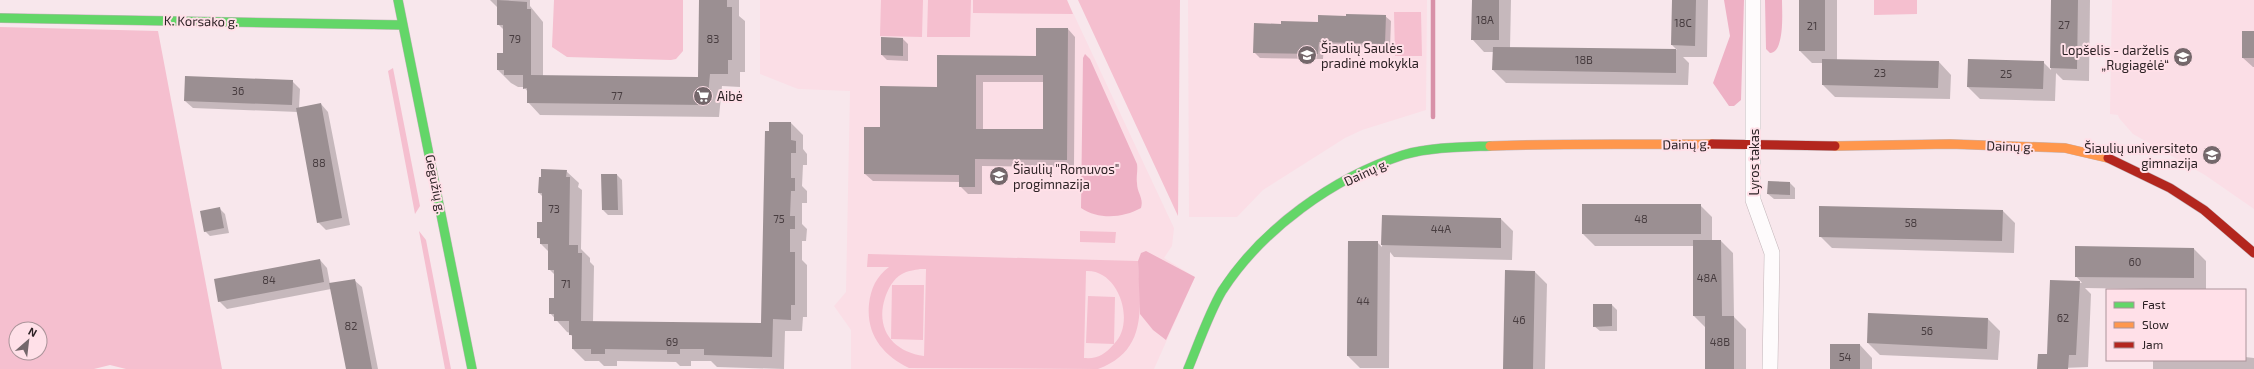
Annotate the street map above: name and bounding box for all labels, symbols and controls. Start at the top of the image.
street label: K. Korsako g. [164,12,238,30]
house number: 18A [1476,13,1494,26]
house number: 18C [1674,16,1692,29]
house number: 27 [2058,18,2070,31]
house number: 21 [1807,19,1817,32]
house number: 79 [509,32,521,45]
house number: 83 [707,32,719,45]
place label: Šiaulių Saulės pradinė mokykla [1321,40,1419,71]
place label: Lopšelis - darželis „Rugiagėlė“ [2061,42,2169,73]
school or university icon: Šiaulių Saulės pradinė mokykla [1296,44,1318,66]
school or university icon: Lopšelis - darželis „Rugiagėlė“ [2172,46,2194,68]
house number: 18B [1575,53,1593,66]
house number: 23 [1874,66,1886,79]
house number: 25 [2000,67,2012,80]
house number: 36 [232,84,244,97]
supermarket icon: Aibė [692,85,714,107]
place label: Aibė [717,88,743,104]
house number: 77 [611,89,623,102]
street label: Lyros takas [1746,129,1762,195]
street label: Dainų g. [1662,136,1710,152]
street label: Dainų g. [1986,137,2034,155]
place label: Šiaulių universiteto gimnazija [2084,140,2198,171]
school or university icon: Šiaulių universiteto gimnazija [2201,144,2223,166]
street label: Gegužių g. [422,153,450,215]
street label: Dainų g. [1341,155,1391,189]
house number: 88 [312,156,326,169]
place label: Šiaulių "Romuvos" progimnazija [1013,161,1119,192]
school or university icon: Šiaulių "Romuvos" progimnazija [988,165,1010,187]
house number: 73 [548,202,560,215]
house number: 75 [773,212,785,225]
house number: 48 [1634,212,1648,225]
house number: 58 [1905,216,1917,229]
house number: 44A [1431,222,1451,235]
house number: 60 [2129,255,2141,268]
house number: 48A [1697,271,1717,284]
house number: 84 [262,273,276,286]
house number: 71 [561,277,571,290]
legend [2106,289,2246,361]
house number: 44 [1356,294,1370,307]
text: Fast [2142,297,2166,311]
house number: 62 [2057,311,2069,324]
house number: 46 [1512,313,1526,326]
text: Slow [2142,317,2169,331]
house number: 82 [345,319,357,332]
north arrow [8,321,48,361]
text: N [26,324,40,339]
house number: 56 [1921,324,1933,337]
house number: 69 [666,335,678,348]
house number: 48B [1710,335,1730,348]
text: Jam [2142,337,2163,351]
house number: 54 [1839,350,1852,363]

